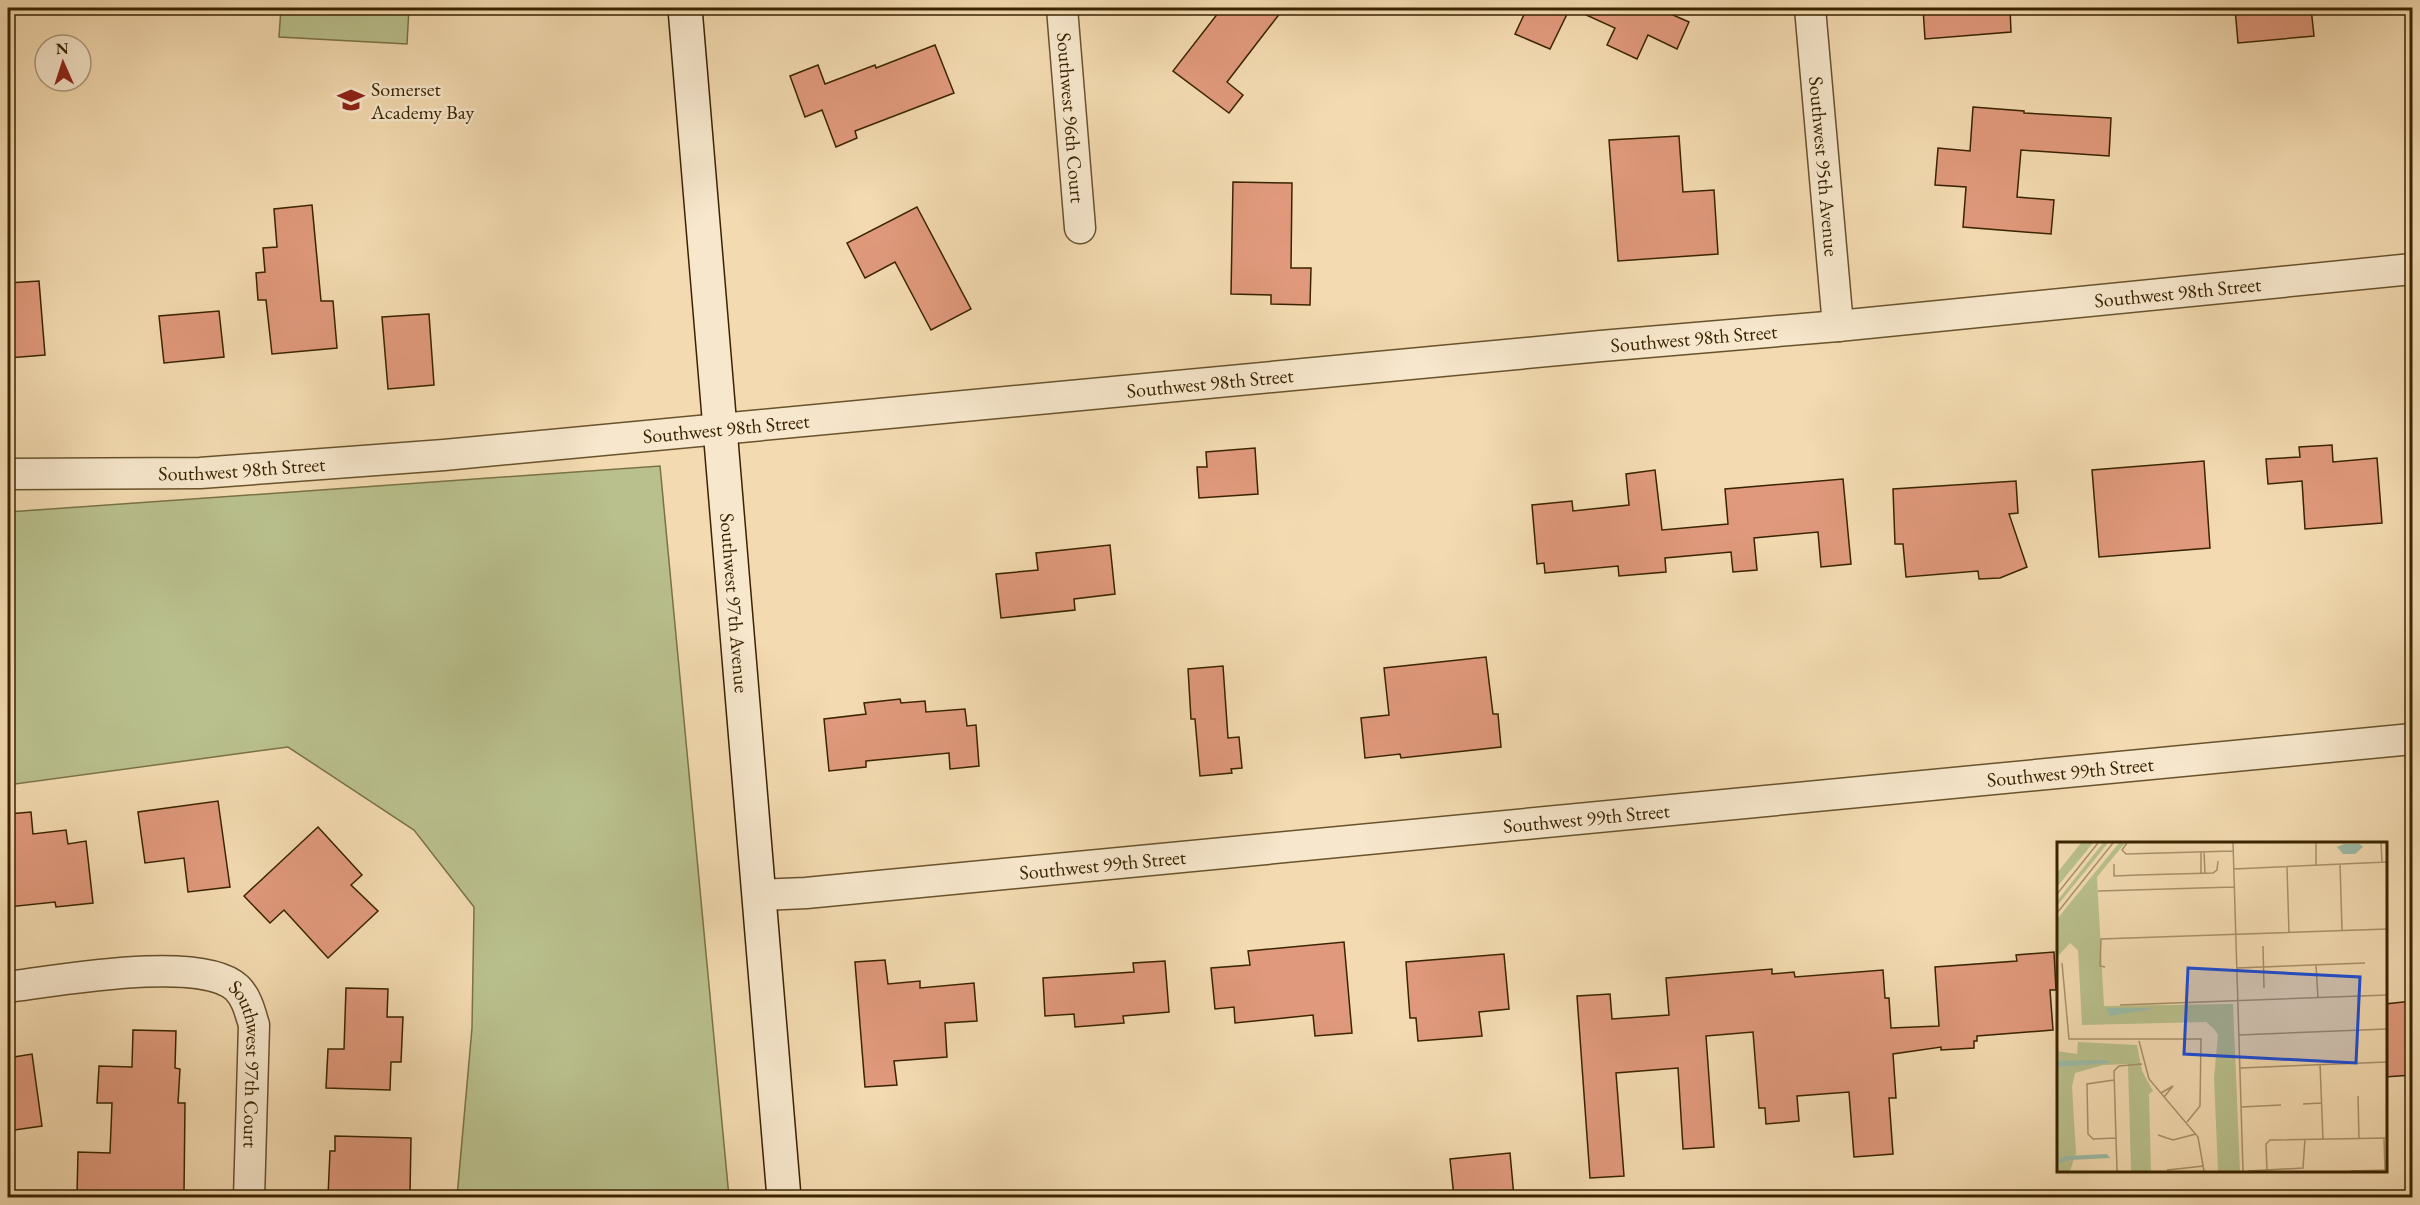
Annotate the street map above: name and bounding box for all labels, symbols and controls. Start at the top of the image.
street label: Southwest 96th Court [1051,31,1091,205]
north arrow [33,33,93,93]
text: N [55,38,69,59]
street label: Southwest 95th Avenue [1803,75,1845,258]
place label: Somerset Academy Bay [370,76,475,125]
school or university icon: Somerset Academy Bay [336,85,366,115]
street label: Southwest 98th Street [2093,271,2263,313]
street label: Southwest 98th Street [1609,318,1779,358]
street label: Southwest 98th Street [1125,362,1295,404]
street label: Southwest 98th Street [642,408,811,449]
street label: Southwest 98th Street [158,451,327,486]
street label: Southwest 97th Avenue [714,512,755,694]
street label: Southwest 99th Street [1986,751,2155,793]
street label: Southwest 99th Street [1502,797,1672,839]
inset map [2057,842,2387,1172]
street label: Southwest 99th Street [1018,844,1188,885]
street label: Southwest 97th Court [223,974,267,1149]

